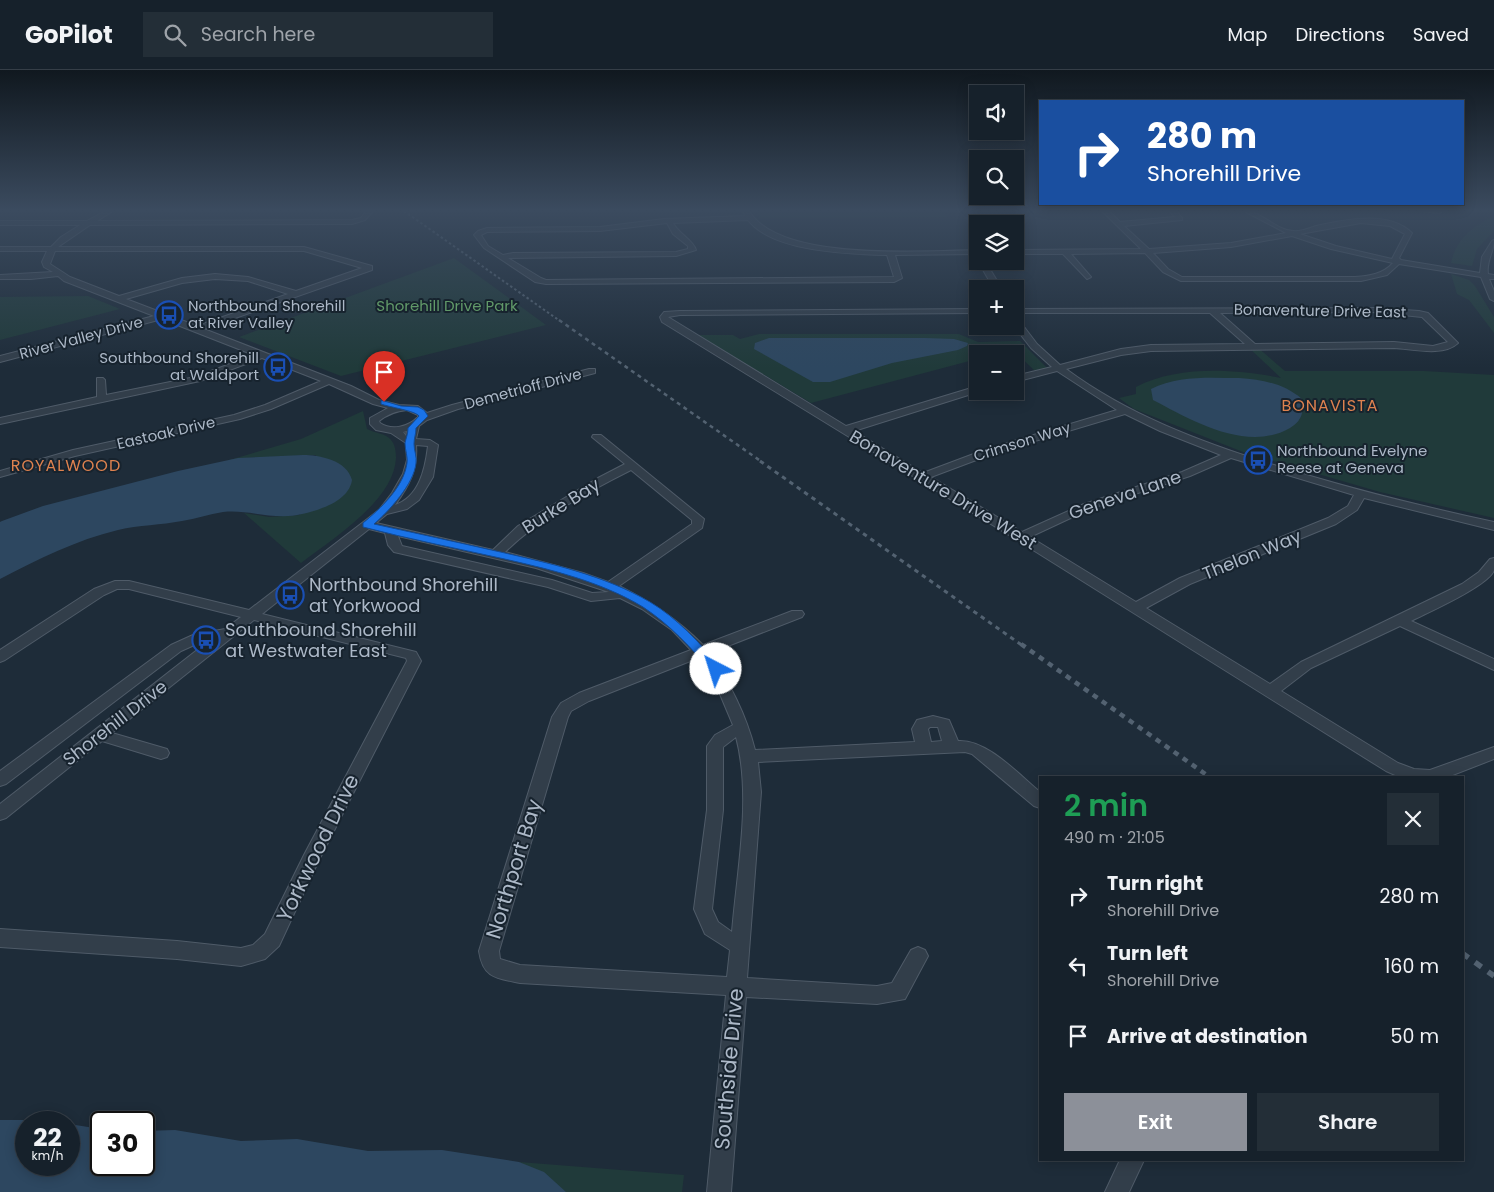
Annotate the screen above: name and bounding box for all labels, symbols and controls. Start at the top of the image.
search box [143,12,493,57]
text: GoPilot [25,18,113,51]
icon: search [161,21,189,49]
text: Search here [201,21,315,48]
text: Map [1228,22,1267,47]
text: Directions [1295,22,1385,47]
text: Saved [1413,22,1469,47]
map controls [969,85,1024,400]
button: sound [969,85,1024,140]
text: 280 m [1147,111,1257,160]
icon: right [1064,120,1129,185]
button: search [969,150,1024,205]
text: Shorehill Drive [1147,158,1301,189]
button: layers [969,215,1024,270]
button: + [969,280,1024,335]
place label: Northbound Shorehill at River Valley [188,295,345,333]
park label: Shorehill Drive Park [376,295,518,316]
street label: Bonaventure Drive East [1234,298,1406,323]
bus stop icon: Northbound Shorehill at River Valley [154,300,184,330]
street label: River Valley Drive [17,311,145,364]
button: − [969,345,1024,400]
place label: Southbound Shorehill at Waldport [99,347,259,385]
pin [363,351,405,402]
bus stop icon: Southbound Shorehill at Waldport [263,352,293,382]
icon: arrive [370,358,398,386]
street label: Demetrioff Drive [462,363,584,414]
district label: BONAVISTA [1281,394,1379,417]
street label: Eastoak Drive [115,411,217,454]
street label: Crimson Way [971,417,1074,466]
street label: Bonaventure Drive West [845,424,1042,555]
place label: Northbound Evelyne Reese at Geneva [1277,440,1427,478]
bus stop icon: Northbound Evelyne Reese at Geneva [1243,445,1273,475]
district label: ROYALWOOD [11,454,121,477]
street label: Geneva Lane [1065,464,1184,525]
street label: Burke Bay [517,472,605,539]
street label: Thelon Way [1199,523,1305,586]
place label: Northbound Shorehill at Yorkwood [309,572,498,618]
bus stop icon: Northbound Shorehill at Yorkwood [275,580,305,610]
place label: Southbound Shorehill at Westwater East [225,617,417,663]
bus stop icon: Southbound Shorehill at Westwater East [191,625,221,655]
position arrow [689,642,741,694]
street label: Shorehill Drive [57,674,172,771]
street label: Yorkwood Drive [269,769,366,926]
text: 2 min [1064,784,1148,827]
button: close [1387,793,1439,845]
street label: Northport Bay [478,795,549,942]
text: 490 m · 21:05 [1064,826,1165,849]
text: Turn right [1107,870,1203,897]
icon: right [1064,882,1092,910]
text: 280 m [1380,883,1439,910]
text: Shorehill Drive [1107,899,1219,922]
text: Turn left [1107,940,1188,967]
icon: left [1064,952,1092,980]
text: 160 m [1384,953,1439,980]
text: Shorehill Drive [1107,969,1219,992]
street label: Southside Drive [707,987,750,1151]
icon: arrive [1064,1022,1092,1050]
text: Arrive at destination [1107,1023,1308,1050]
text: 50 m [1390,1023,1439,1050]
button: Exit [1064,1093,1247,1151]
button: Share [1257,1093,1439,1151]
speed limit sign: 30 [90,1111,155,1176]
text: 22 [33,1120,62,1155]
text: km/h [32,1147,63,1164]

